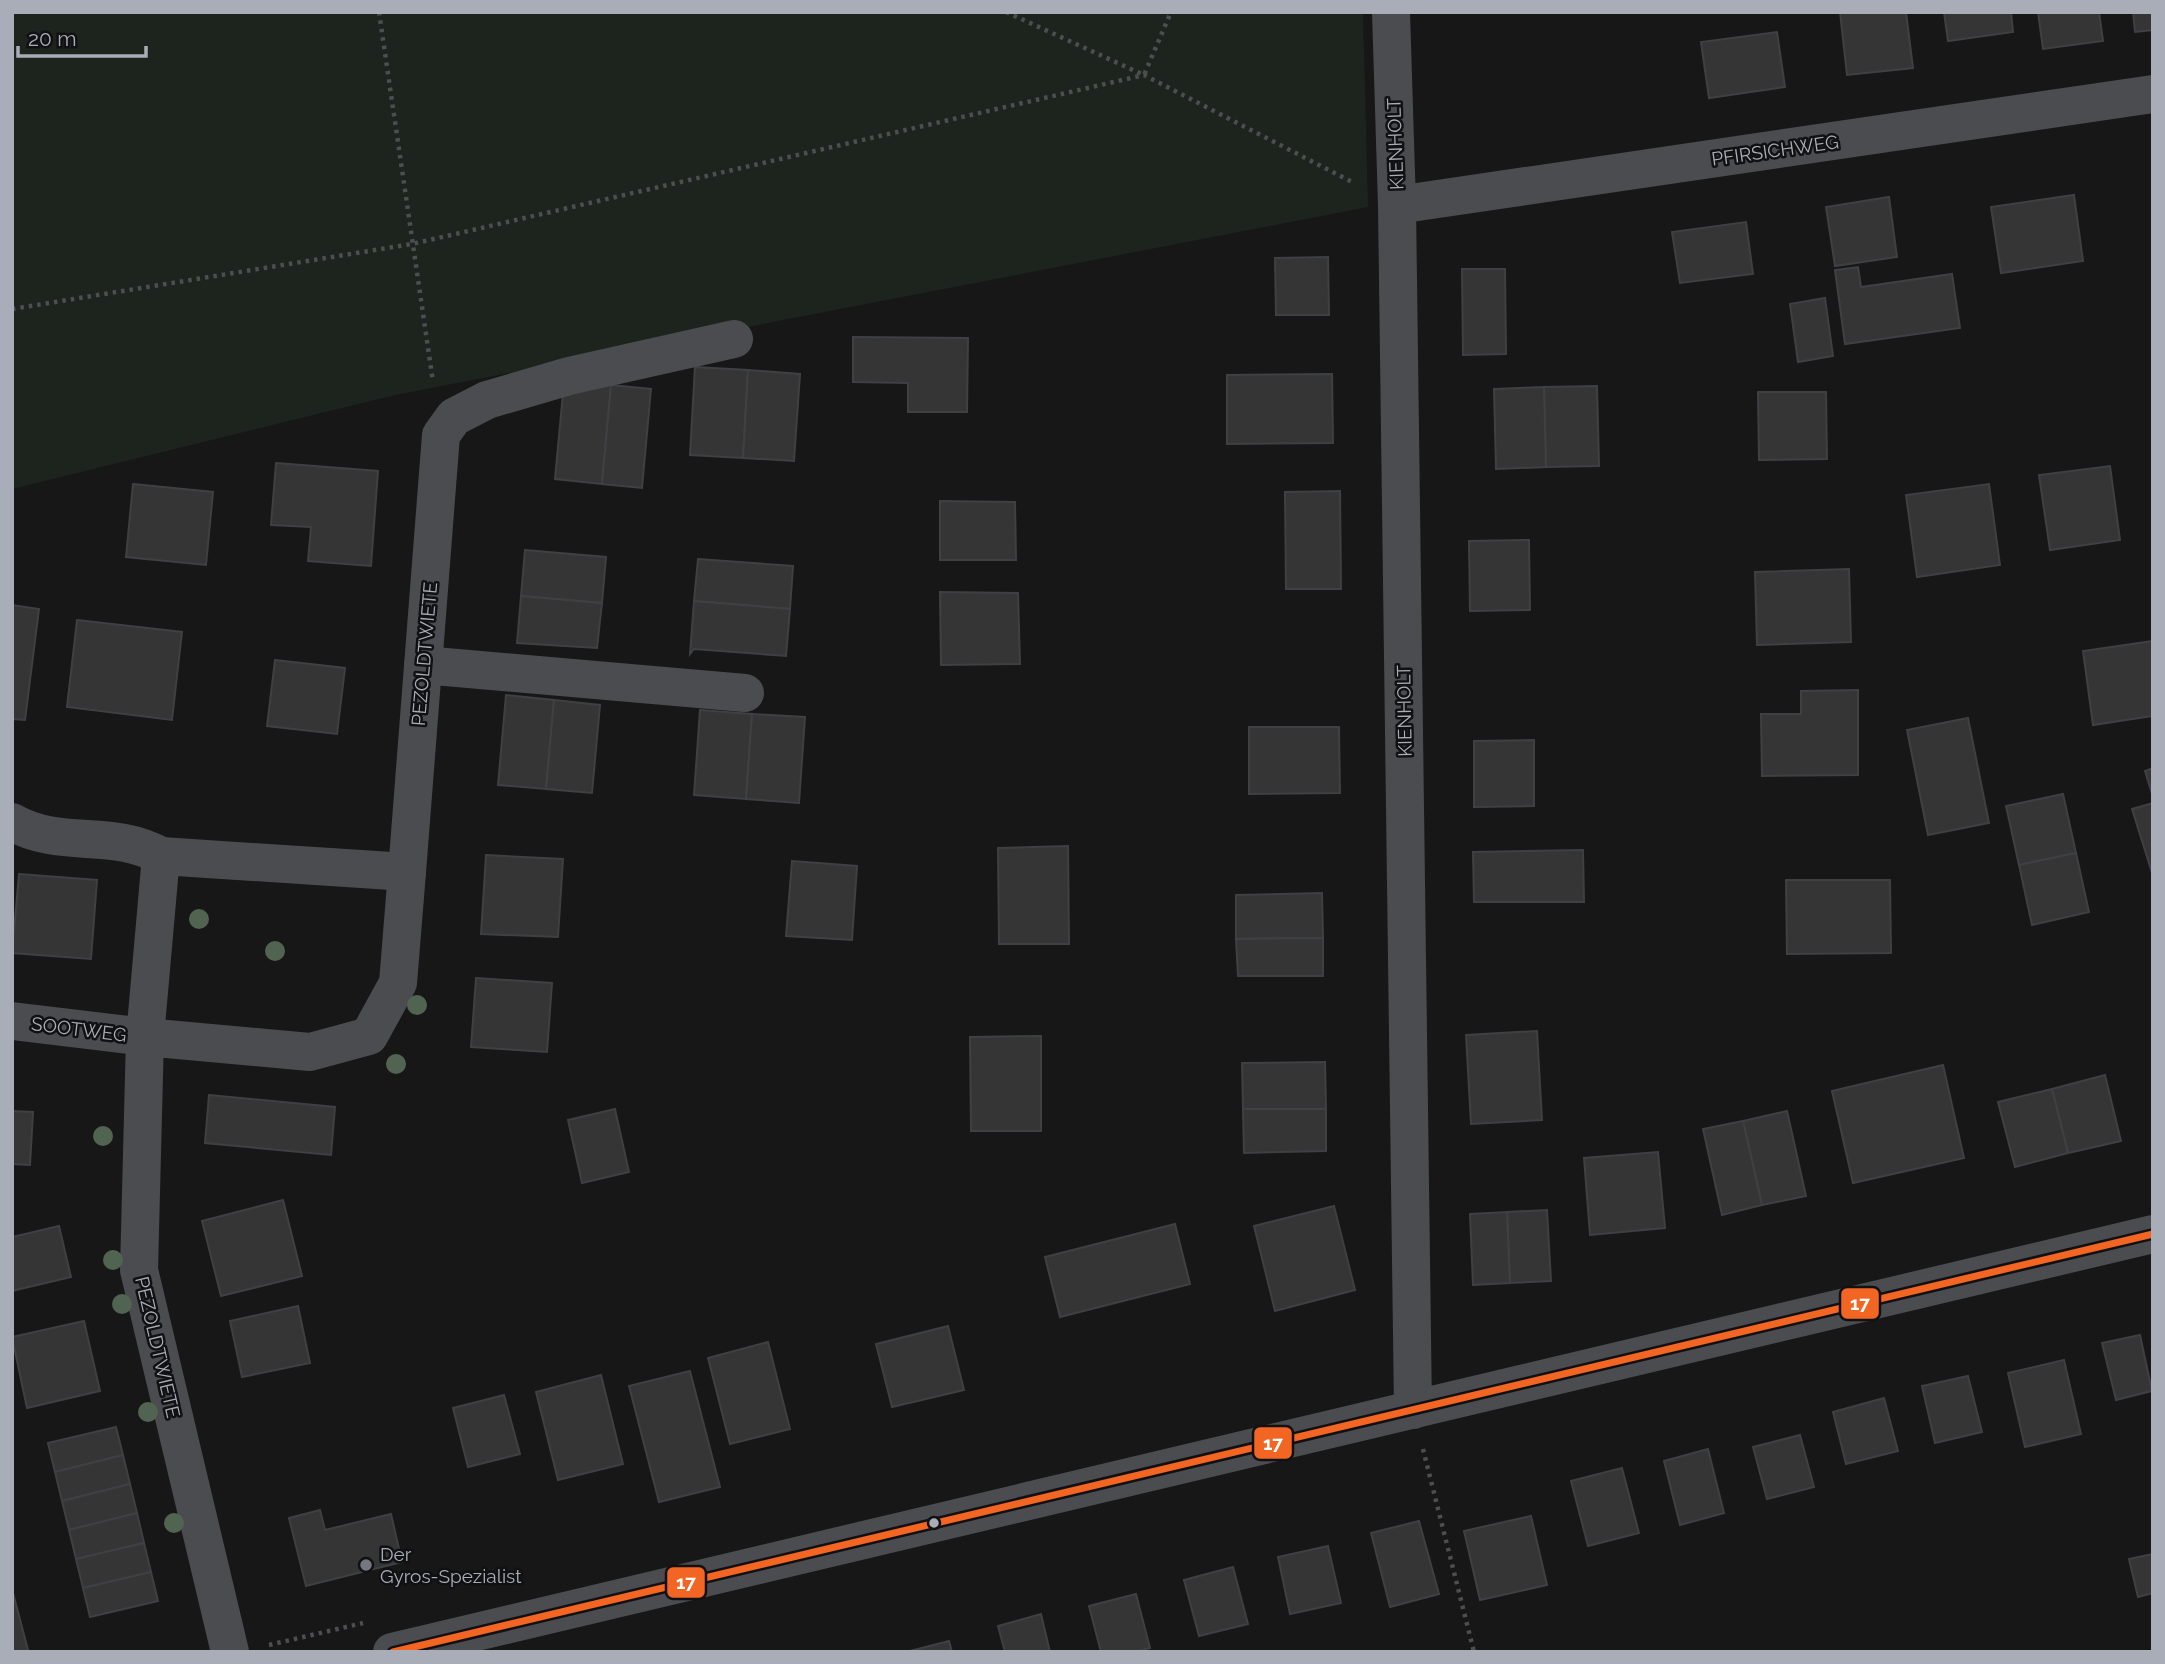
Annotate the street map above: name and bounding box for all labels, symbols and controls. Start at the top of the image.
scale bar [18,14,145,58]
text: 20 m [28,26,76,51]
street label: KIENHOLT [1382,97,1408,190]
street label: PFIRSICHWEG [1710,130,1840,170]
street label: PEZOLDTWIETE [407,581,441,727]
street label: KIENHOLT [1392,664,1416,757]
street label: SOOTWEG [30,1012,128,1046]
street label: PEZOLDTWIETE [131,1274,185,1420]
line badge: 17 [1840,1287,1880,1320]
text: 17 [1850,1292,1870,1314]
line badge: 17 [1253,1426,1293,1460]
text: 17 [1263,1432,1283,1454]
unlabelled marker [927,1516,941,1530]
place label: Der Gyros-Spezialist [380,1543,522,1587]
marker: Der Gyros-Spezialist [358,1557,374,1573]
line badge: 17 [666,1566,706,1599]
text: 17 [676,1571,696,1593]

